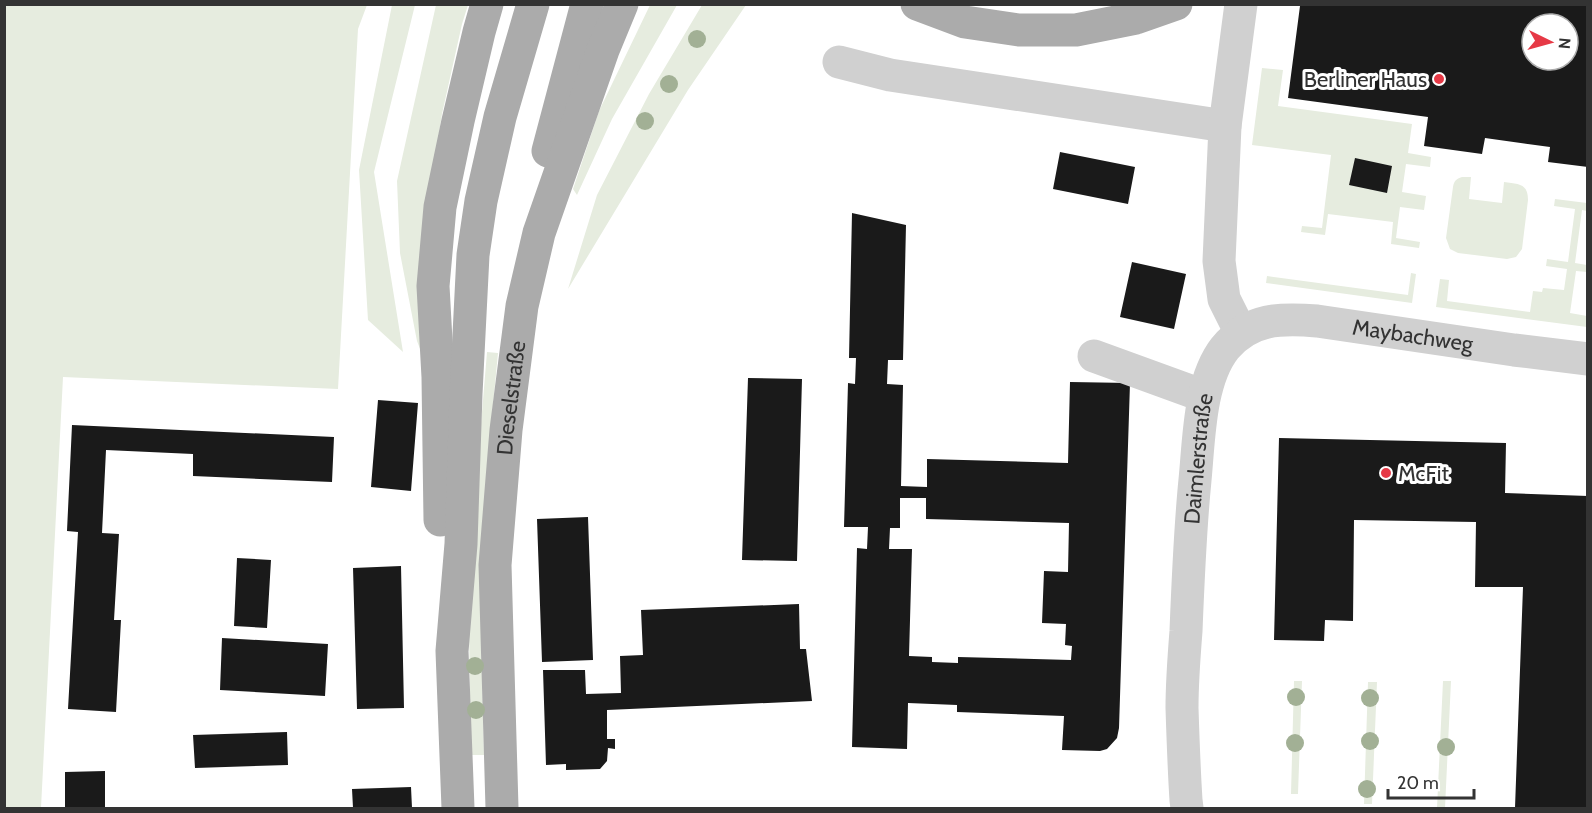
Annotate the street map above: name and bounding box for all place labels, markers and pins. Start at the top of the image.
place label: Berliner Haus [1304,66,1427,93]
marker: Berliner Haus [1432,72,1446,86]
place label: McFit [1398,460,1449,487]
marker: McFit [1379,466,1393,480]

